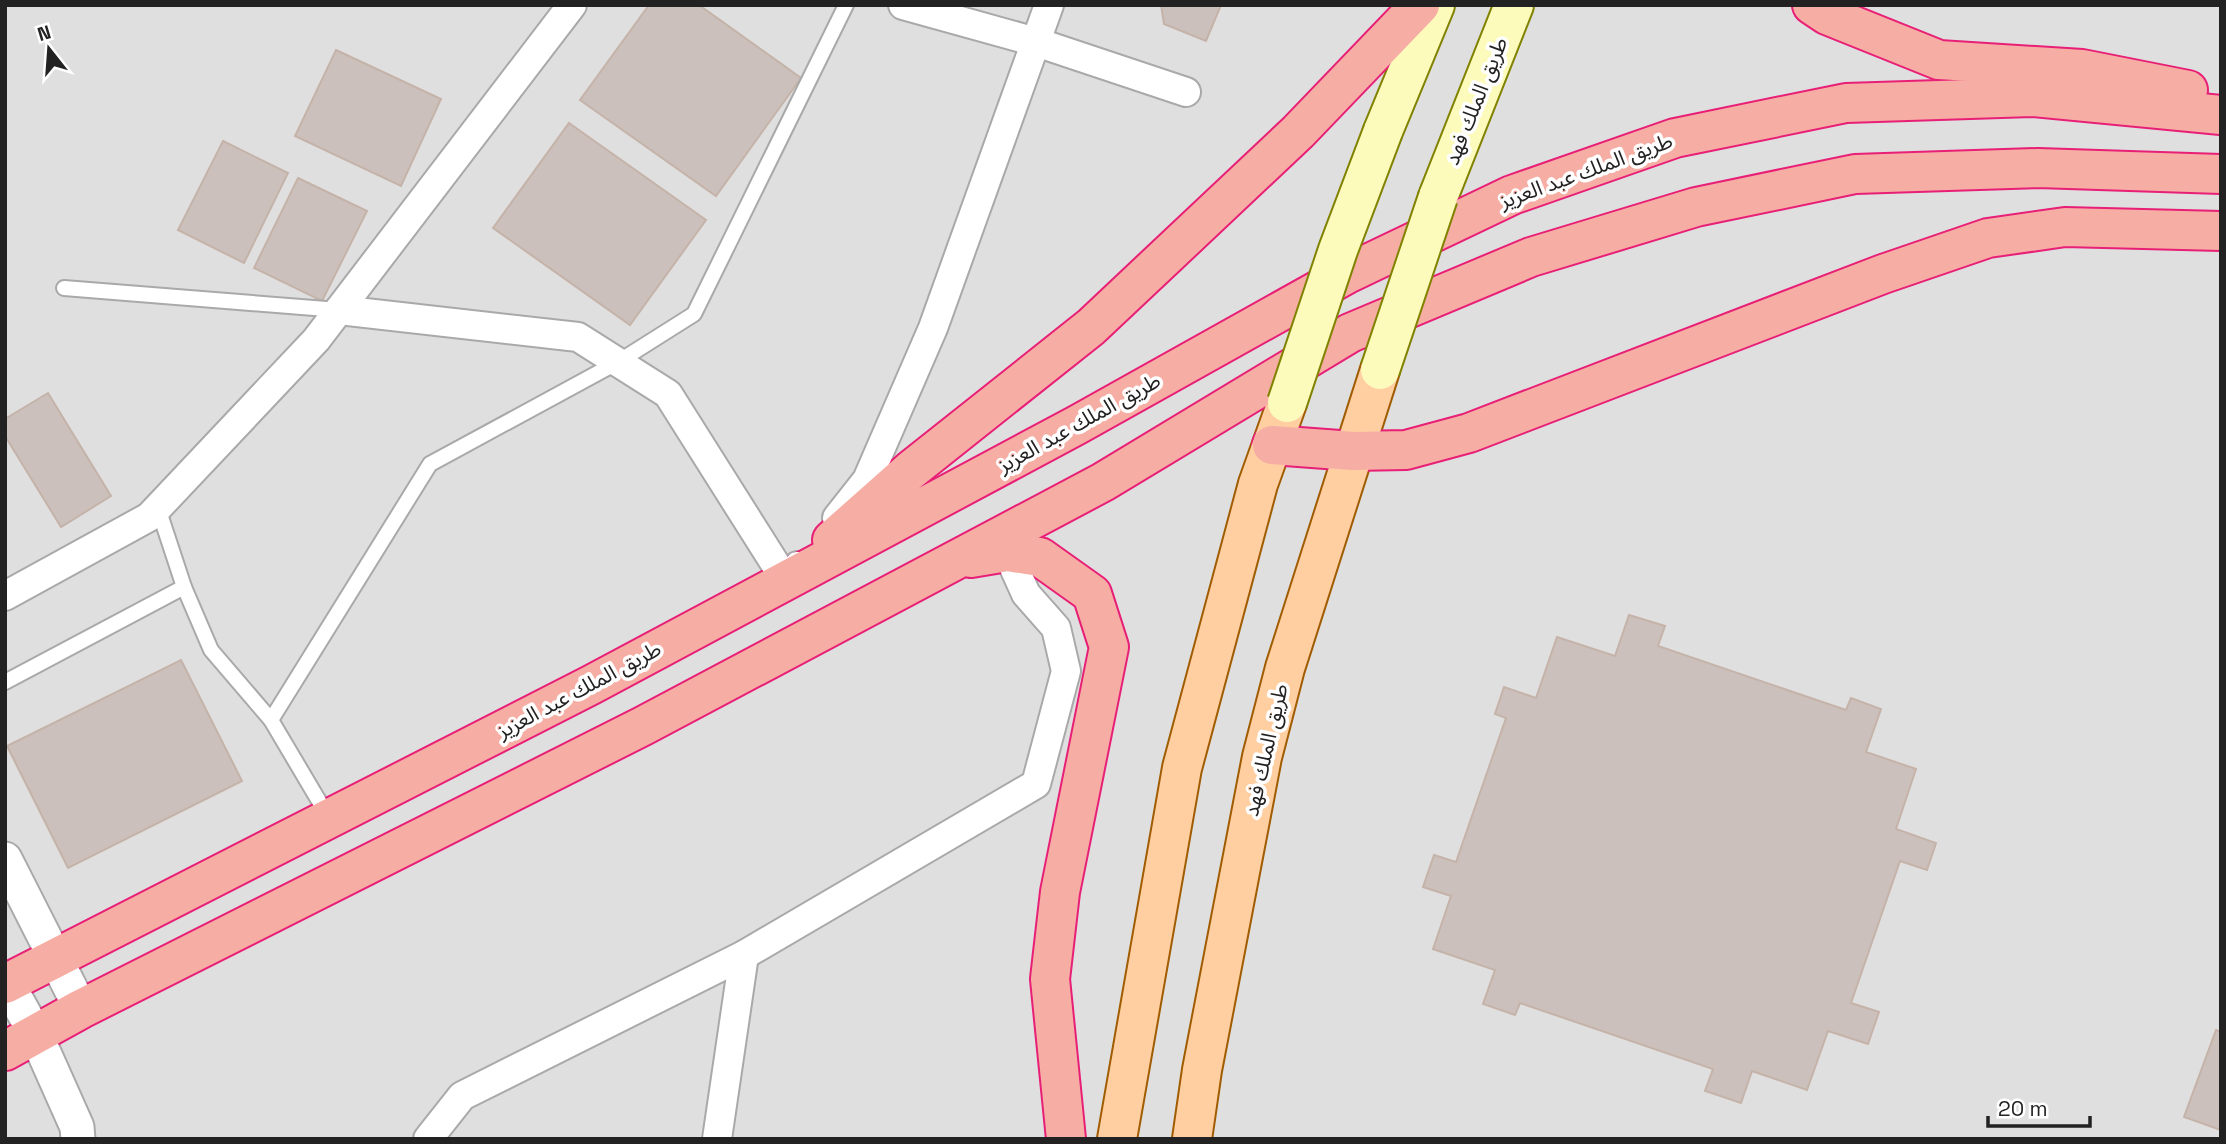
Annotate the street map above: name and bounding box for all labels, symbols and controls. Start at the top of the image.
north arrow [14,14,84,84]
text: N [34,19,54,47]
street label: طريق الملك فهد [1438,33,1513,169]
street label: طريق الملك عبد العزيز [1495,127,1676,215]
street label: طريق الملك عبد العزيز [992,367,1165,479]
street label: طريق الملك عبد العزيز [491,635,666,745]
street label: طريق الملك فهد [1237,681,1294,819]
scale bar [1988,1084,2090,1128]
text: 20 m [1998,1095,2048,1122]

